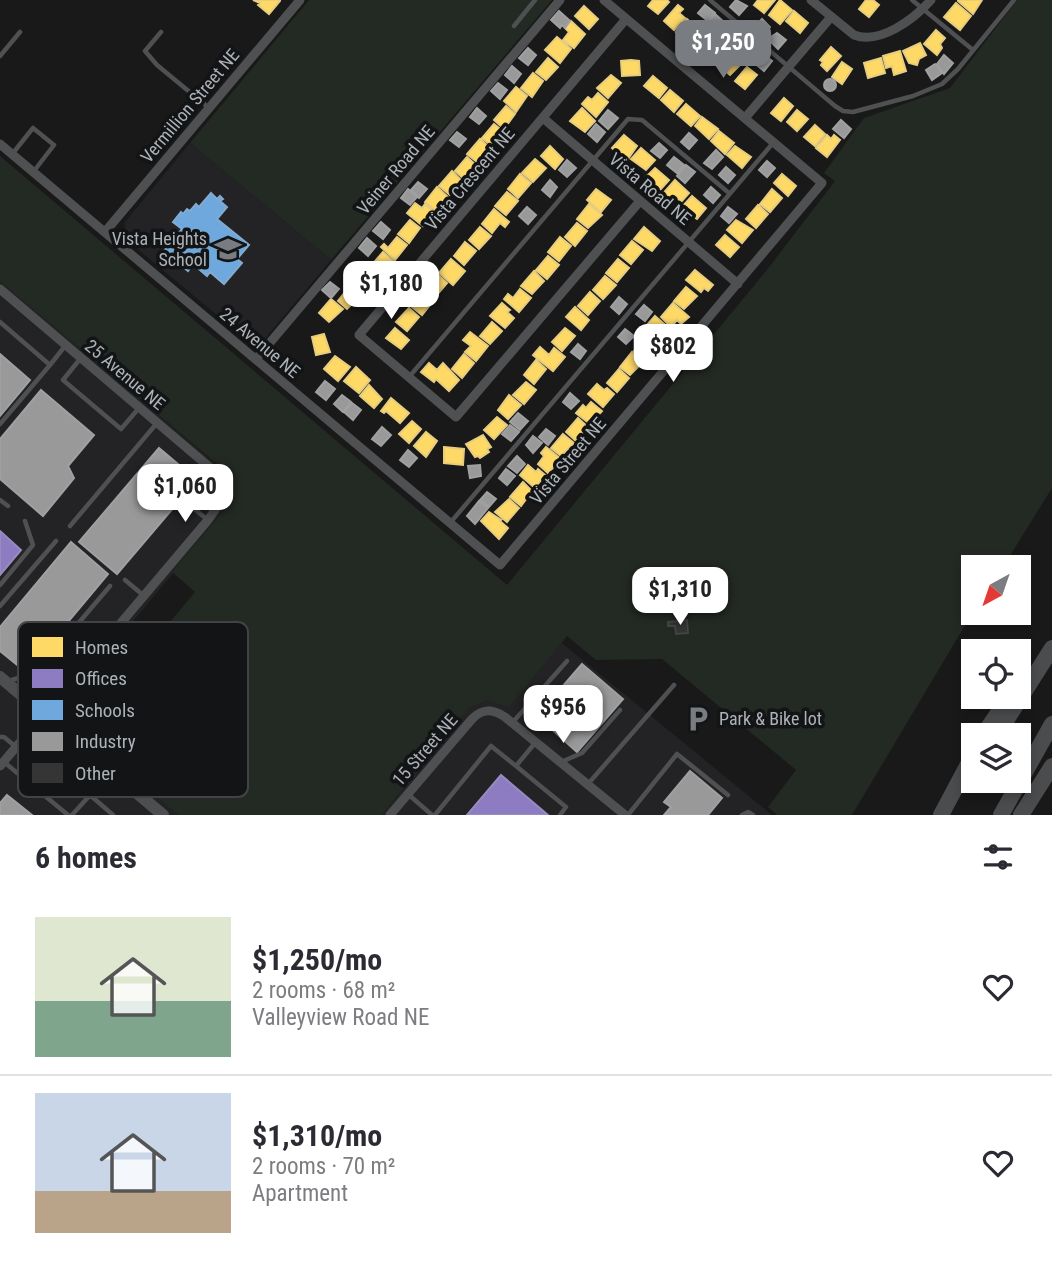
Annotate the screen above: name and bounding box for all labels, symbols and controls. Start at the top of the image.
pin: $1,250 [666,20,780,80]
text: $1,250 [691,29,755,56]
street label: Vermillion Street NE [136,45,243,167]
street label: Veiner Road NE [352,121,439,218]
street label: Vista Crescent NE [421,123,519,234]
street label: Vista Road NE [605,148,696,229]
place label: Vista Heights School [112,228,207,270]
school or university icon: Vista Heights School [213,234,243,264]
pin: $1,180 [334,262,448,321]
text: $1,180 [359,270,423,297]
street label: 24 Avenue NE [216,303,305,382]
pin: $802 [632,324,714,384]
text: $802 [650,333,696,360]
street label: 25 Avenue NE [81,335,170,414]
street label: Vista Street NE [525,413,610,508]
pin: $1,060 [128,464,242,524]
text: $1,060 [153,473,217,500]
north arrow [961,555,1031,625]
map controls [961,555,1031,793]
pin: $1,310 [623,568,737,627]
text: $1,310 [648,576,712,603]
legend [18,622,248,797]
text: Homes [75,636,128,659]
button: locate [961,639,1031,709]
text: Offices [75,667,127,690]
pin: $956 [522,686,604,745]
text: $956 [540,694,586,721]
text: Schools [75,699,135,722]
parking icon: Park & Bike lot [683,704,713,734]
place label: Park & Bike lot [719,708,822,729]
street label: 15 Street NE [388,709,462,790]
button: layers [961,723,1031,793]
text: Industry [75,730,136,753]
text: Other [75,762,116,785]
icon: filters [979,838,1017,876]
text: 6 homes [35,840,137,875]
text: $1,250/mo [252,942,382,977]
icon: home [91,945,175,1029]
icon: heart [979,968,1017,1006]
text: 2 rooms · 68 m² [252,977,395,1004]
text: Valleyview Road NE [252,1004,429,1031]
text: $1,310/mo [252,1118,382,1153]
icon: home [91,1121,175,1205]
icon: heart [979,1144,1017,1182]
text: 2 rooms · 70 m² [252,1153,395,1180]
text: Apartment [252,1180,348,1207]

